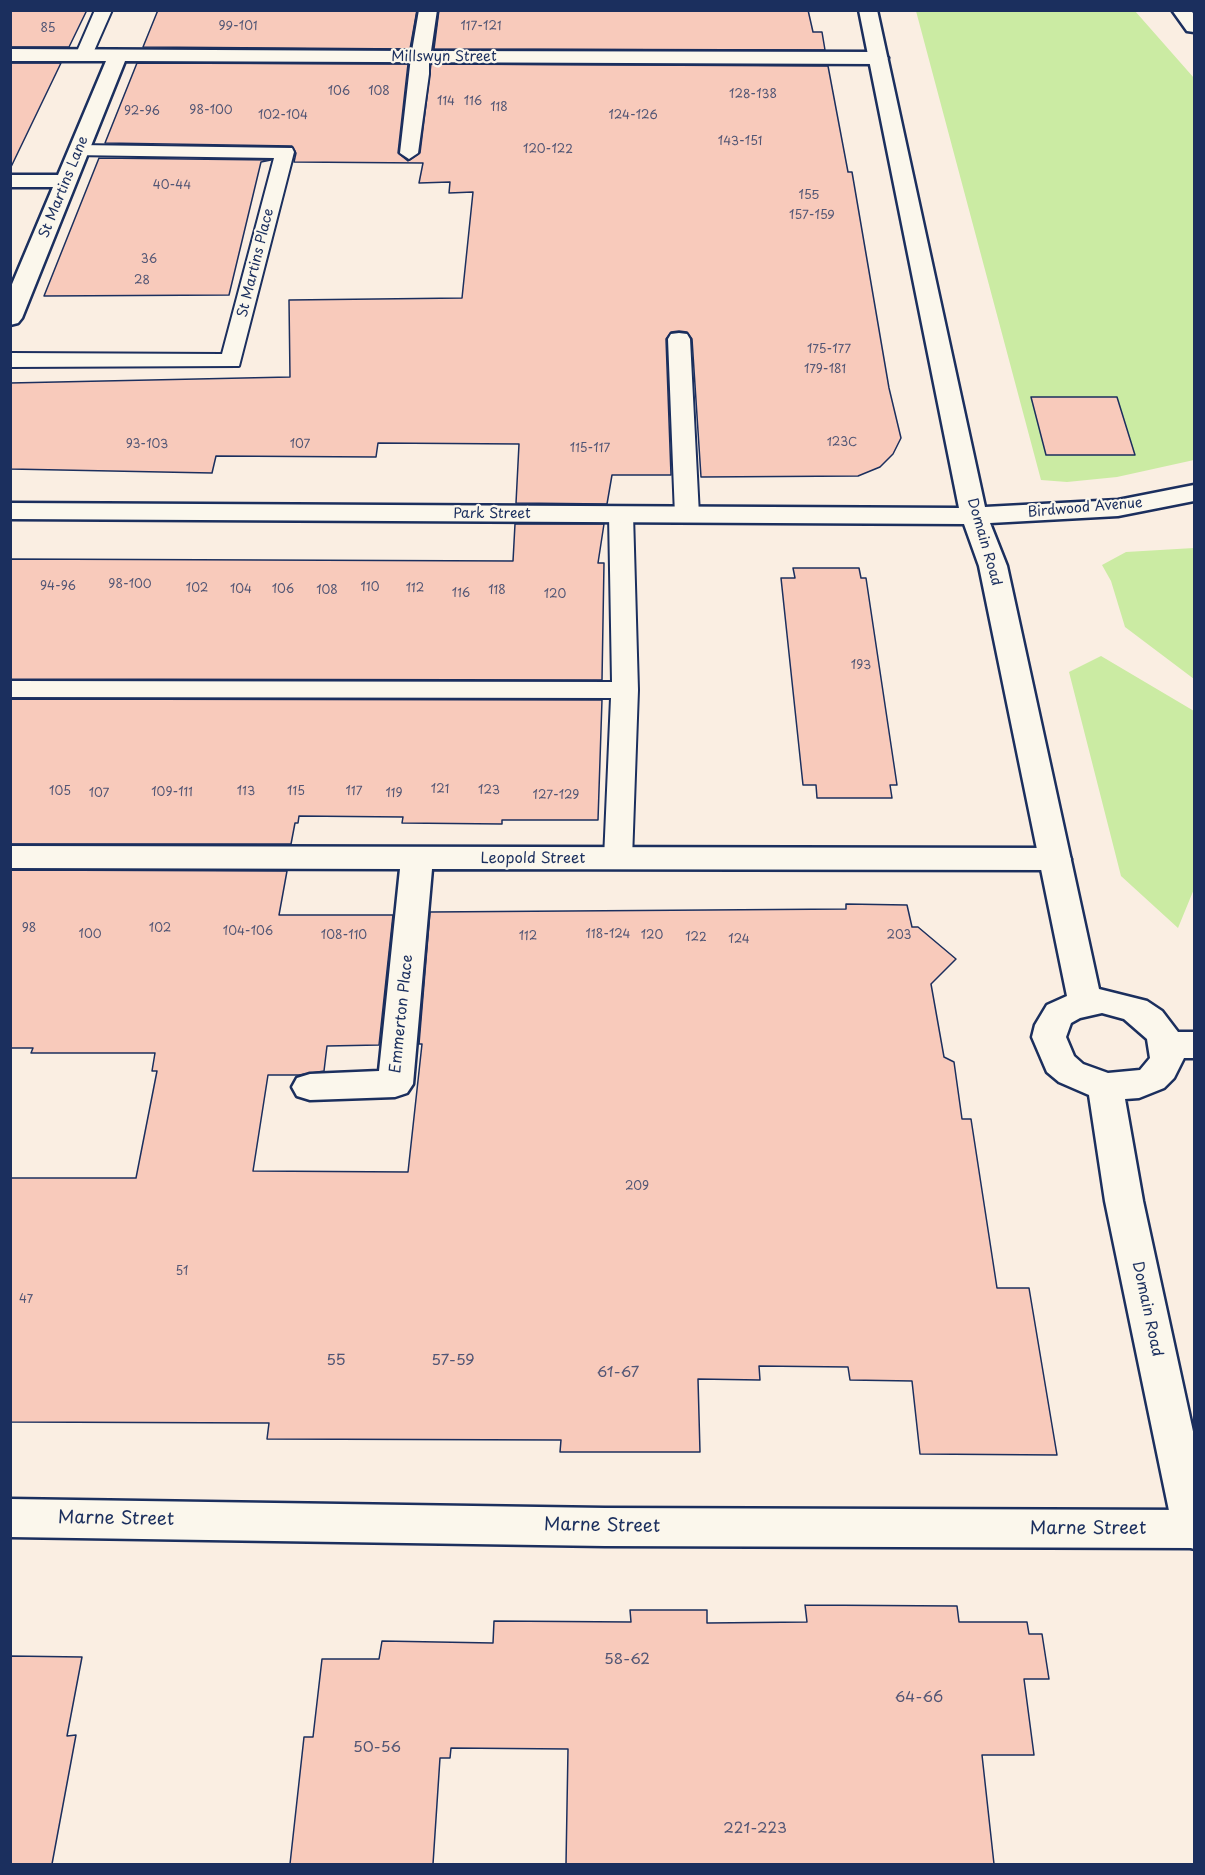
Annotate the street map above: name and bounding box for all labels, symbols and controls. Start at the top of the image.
house number: 99-101 [218,20,258,34]
house number: 117-121 [460,20,502,34]
house number: 85 [41,22,55,36]
street label: Millswyn Street [391,49,497,65]
house number: 106 [328,85,350,99]
house number: 108 [368,85,390,99]
house number: 128-138 [729,88,777,102]
house number: 114 [437,95,455,109]
house number: 116 [464,95,482,109]
house number: 118 [490,101,508,115]
house number: 98-100 [189,104,233,118]
house number: 92-96 [124,105,160,119]
house number: 102-104 [258,109,308,123]
house number: 124-126 [608,109,658,123]
street label: St Martins Lane [36,134,92,240]
house number: 143-151 [718,135,762,149]
house number: 120-122 [523,143,573,157]
house number: 40-44 [153,179,191,193]
house number: 155 [799,189,819,203]
street label: St Martins Place [234,207,278,319]
house number: 157-159 [789,209,835,223]
house number: 36 [141,253,157,267]
house number: 28 [134,274,150,288]
house number: 175-177 [807,343,851,357]
house number: 179-181 [804,363,846,377]
house number: 123C [827,436,857,450]
house number: 93-103 [126,438,168,452]
house number: 107 [290,438,310,452]
house number: 115-117 [570,442,610,456]
street label: Birdwood Avenue [1027,495,1143,521]
street label: Domain Road [963,496,1005,588]
street label: Park Street [453,506,531,522]
house number: 98-100 [108,578,152,592]
house number: 94-96 [40,580,76,594]
house number: 110 [361,581,379,595]
house number: 102 [186,582,208,596]
house number: 112 [406,582,424,596]
house number: 104 [230,583,252,597]
house number: 106 [272,583,294,597]
house number: 108 [316,584,338,598]
house number: 118 [488,584,506,598]
house number: 116 [452,587,470,601]
house number: 120 [544,588,566,602]
house number: 193 [851,659,871,673]
house number: 121 [431,783,449,797]
house number: 123 [478,784,500,798]
house number: 105 [49,785,71,799]
house number: 113 [237,785,255,799]
house number: 115 [287,785,305,799]
house number: 117 [346,785,362,799]
house number: 109-111 [151,786,193,800]
house number: 107 [89,787,109,801]
house number: 119 [385,787,403,801]
house number: 127-129 [533,789,579,803]
street label: Leopold Street [481,850,585,868]
house number: 98 [22,922,36,936]
house number: 102 [149,922,171,936]
house number: 104-106 [223,925,273,939]
house number: 100 [79,928,101,942]
house number: 118-124 [586,928,630,942]
house number: 108-110 [321,929,367,943]
house number: 120 [641,929,663,943]
house number: 203 [887,929,911,943]
house number: 112 [519,930,537,944]
house number: 122 [685,931,707,945]
house number: 124 [728,933,750,947]
street label: Emmerton Place [387,954,417,1074]
house number: 209 [625,1180,649,1194]
street label: Domain Road [1128,1260,1166,1358]
house number: 51 [176,1265,188,1279]
house number: 47 [19,1293,33,1307]
house number: 55 [326,1352,346,1370]
house number: 57-59 [431,1352,475,1370]
house number: 61-67 [597,1364,639,1382]
street label: Marne Street [58,1507,174,1531]
street label: Marne Street [544,1514,660,1538]
street label: Marne Street [1030,1518,1146,1540]
house number: 58-62 [604,1651,650,1669]
house number: 64-66 [895,1689,943,1707]
house number: 50-56 [353,1739,401,1757]
house number: 221-223 [723,1820,787,1838]

